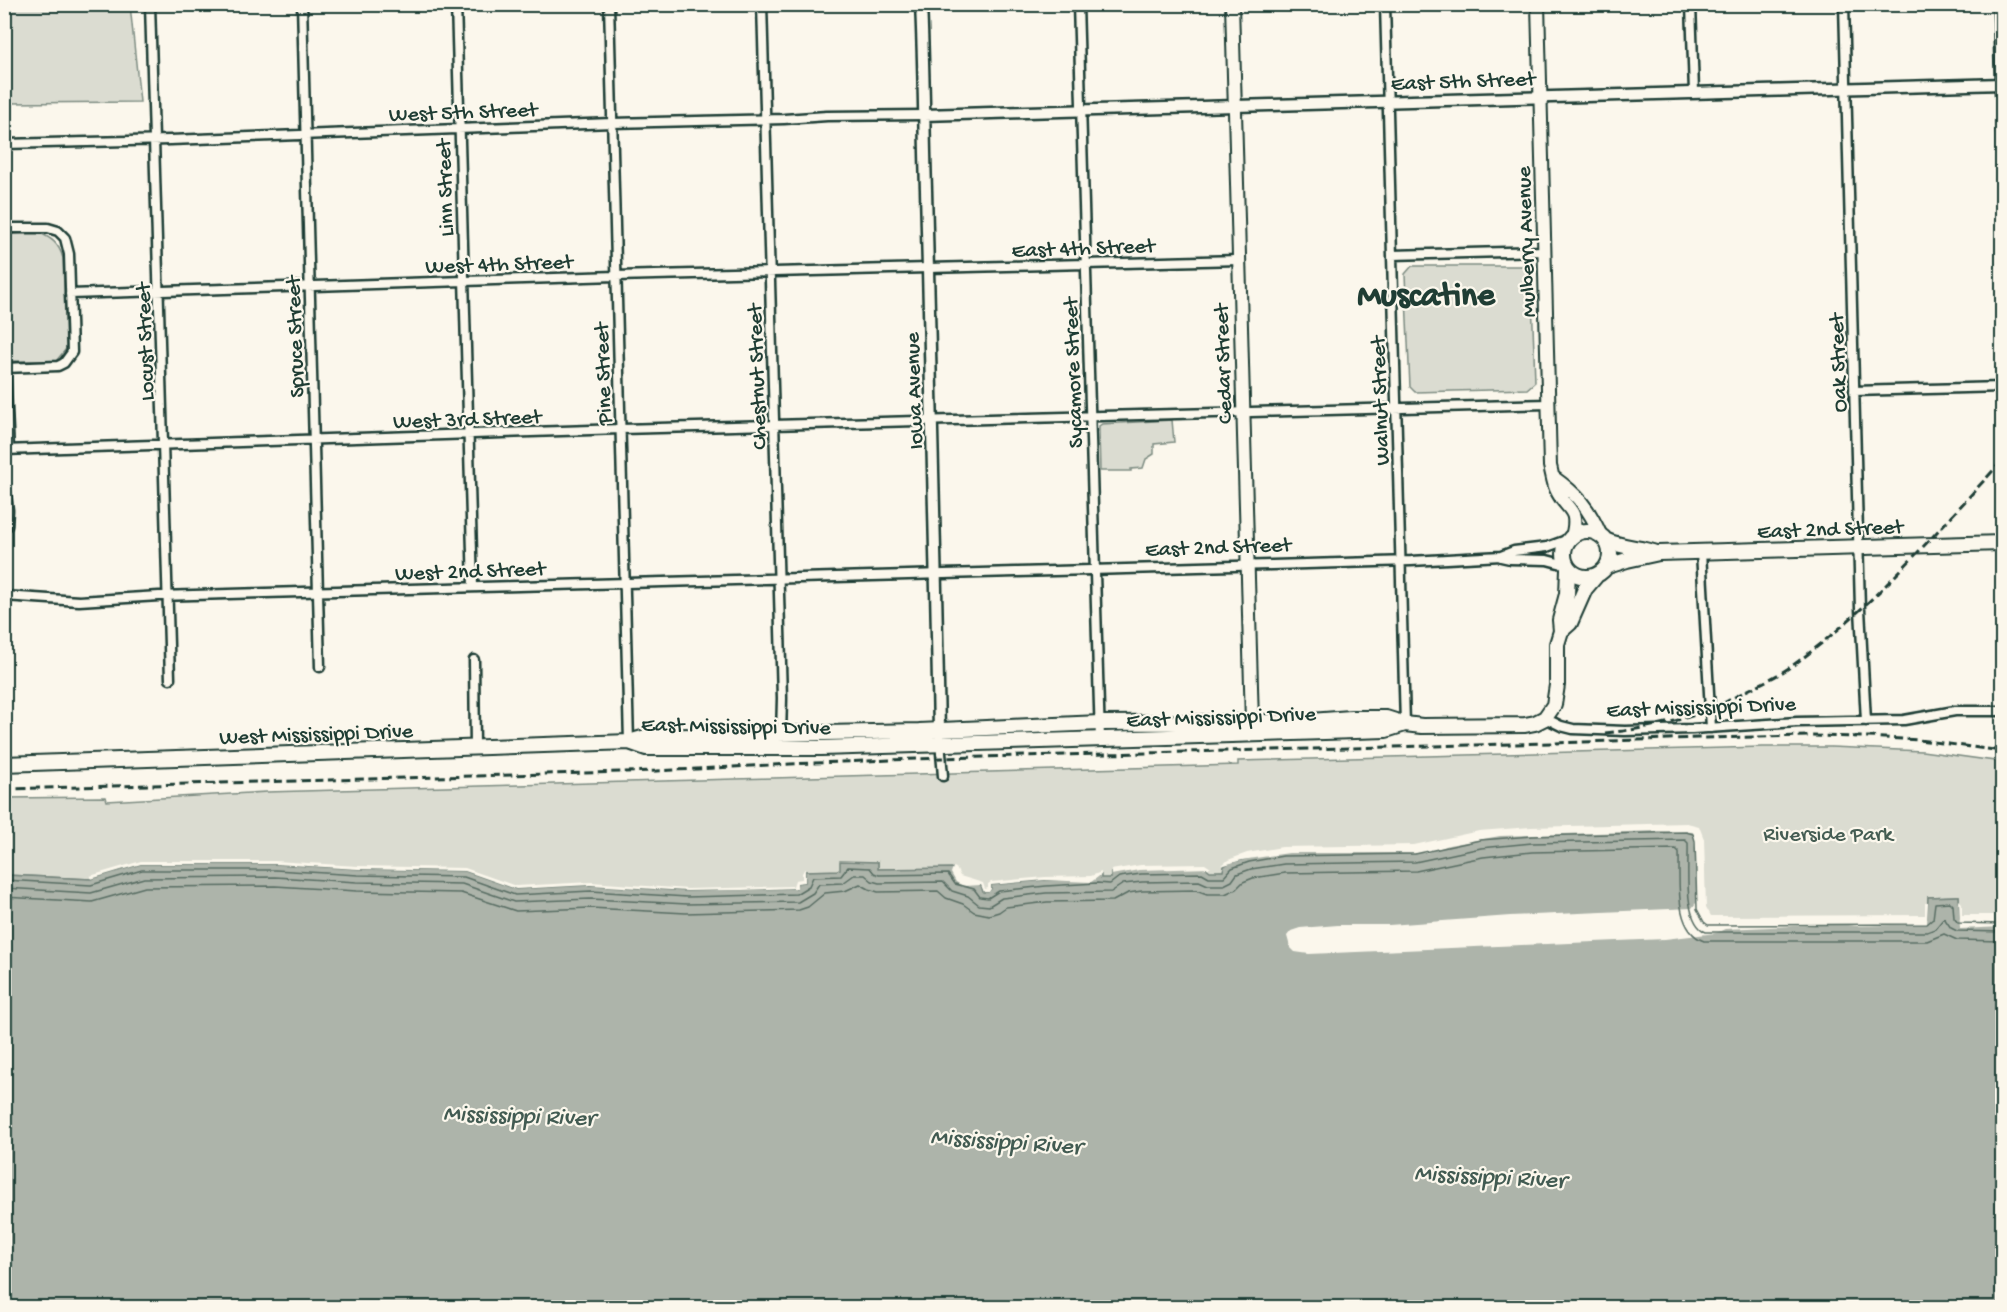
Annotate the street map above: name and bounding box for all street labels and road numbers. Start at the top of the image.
street label: East 5th Street [1391,67,1538,99]
street label: West 5th Street [388,98,540,130]
street label: Linn Street [432,137,462,237]
street label: Mulberry Avenue [1512,165,1544,318]
street label: East 4th Street [1011,234,1157,265]
street label: West 4th Street [425,250,575,282]
street label: Spruce Street [282,274,312,398]
street label: Locust Street [132,280,162,401]
street label: Sycamore Street [1059,295,1091,449]
street label: Cedar Street [1210,301,1240,424]
street label: Chestnut Street [743,302,775,450]
street label: Oak Street [1825,311,1855,413]
street label: Pine Street [590,320,620,427]
street label: Iowa Avenue [901,331,931,450]
street label: Walnut Street [1367,334,1397,466]
street label: West 3rd Street [393,405,544,437]
street label: East 2nd Street [1757,515,1906,547]
street label: East 2nd Street [1145,533,1294,565]
street label: West 2nd Street [395,557,548,589]
street label: East Mississippi Drive [1606,693,1797,725]
street label: East Mississippi Drive [1126,703,1317,735]
street label: East Mississippi Drive [641,713,832,743]
street label: West Mississippi Drive [219,720,414,752]

